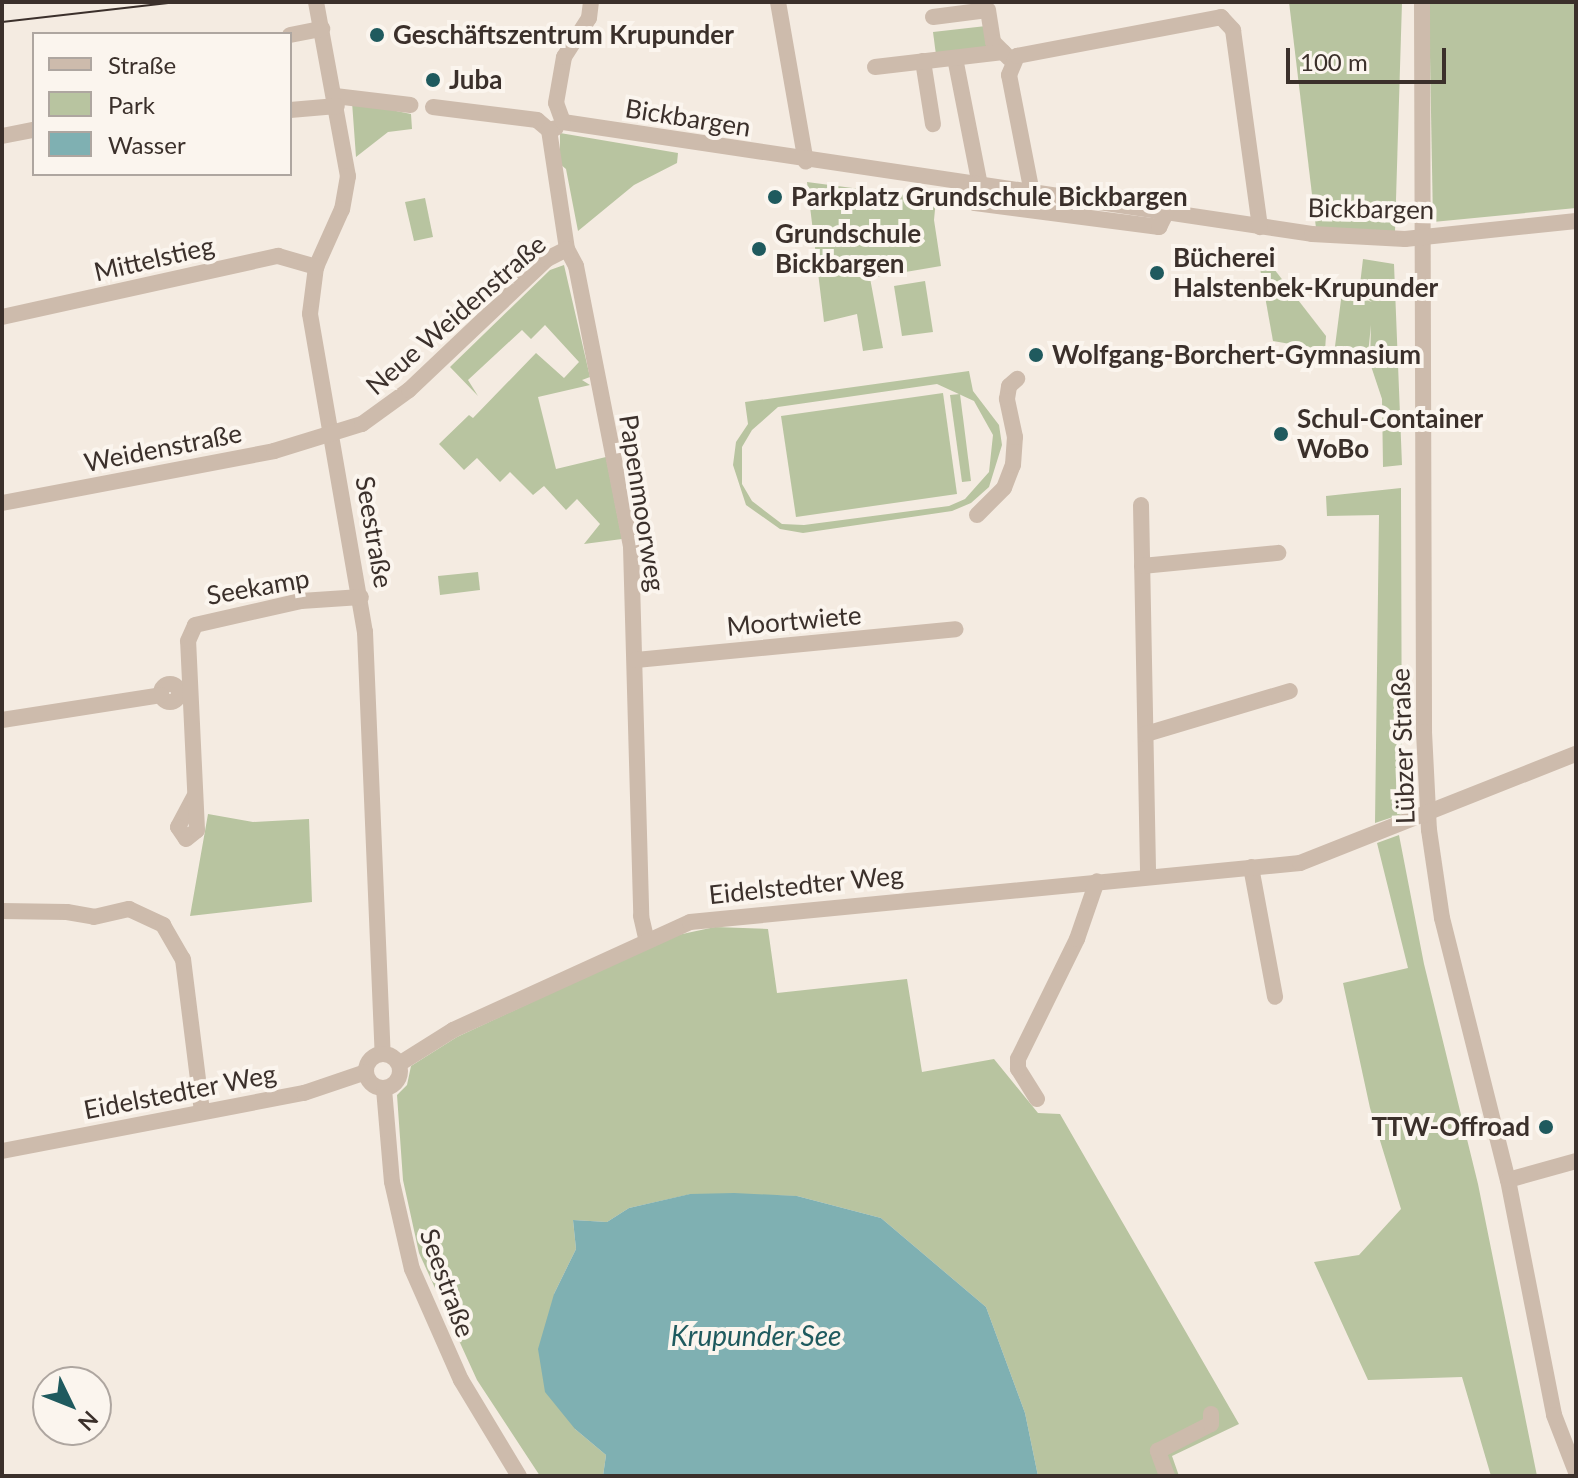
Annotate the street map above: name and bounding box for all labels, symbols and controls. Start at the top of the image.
place label: Geschäftszentrum Krupunder [393,19,734,51]
marker: Geschäftszentrum Krupunder [368,26,386,44]
legend [32,32,292,176]
scale bar [1290,32,1450,82]
text: 100 m [1300,47,1368,76]
text: Straße [108,50,176,79]
place label: Juba [449,64,502,96]
marker: Juba [424,71,442,89]
text: Park [108,90,155,119]
street label: Bickbargen [623,93,753,143]
text: Wasser [108,130,186,159]
place label: Parkplatz Grundschule Bickbargen [791,181,1188,213]
marker: Parkplatz Grundschule Bickbargen [766,188,784,206]
street label: Bickbargen [1307,192,1435,226]
place label: Grundschule Bickbargen [775,218,921,280]
street label: Neue Weidenstraße [360,228,552,402]
street label: Mittelstieg [91,230,217,288]
marker: Grundschule Bickbargen [750,240,768,258]
place label: Bücherei Halstenbek-Krupunder [1173,242,1438,304]
marker: Bücherei Halstenbek-Krupunder [1148,264,1166,282]
place label: Wolfgang-Borchert-Gymnasium [1052,339,1421,371]
marker: Wolfgang-Borchert-Gymnasium [1027,346,1045,364]
place label: Schul-Container WoBo [1297,403,1483,464]
street label: Papenmoorweg [613,412,671,594]
street label: Weidenstraße [82,417,244,479]
marker: Schul-Container WoBo [1272,425,1290,443]
street label: Seestraße [349,474,399,590]
street label: Seekamp [204,563,312,611]
street label: Moortwiete [725,600,863,642]
street label: Lübzer Straße [1385,667,1421,825]
street label: Eidelstedter Weg [707,859,905,911]
street label: Eidelstedter Weg [81,1058,279,1126]
place label: TTW-Offroad [1371,1111,1530,1143]
marker: TTW-Offroad [1537,1118,1555,1136]
street label: Seestraße [413,1225,481,1341]
water label: Krupunder See [670,1318,842,1352]
north arrow [32,1366,112,1446]
text: N [73,1406,104,1437]

